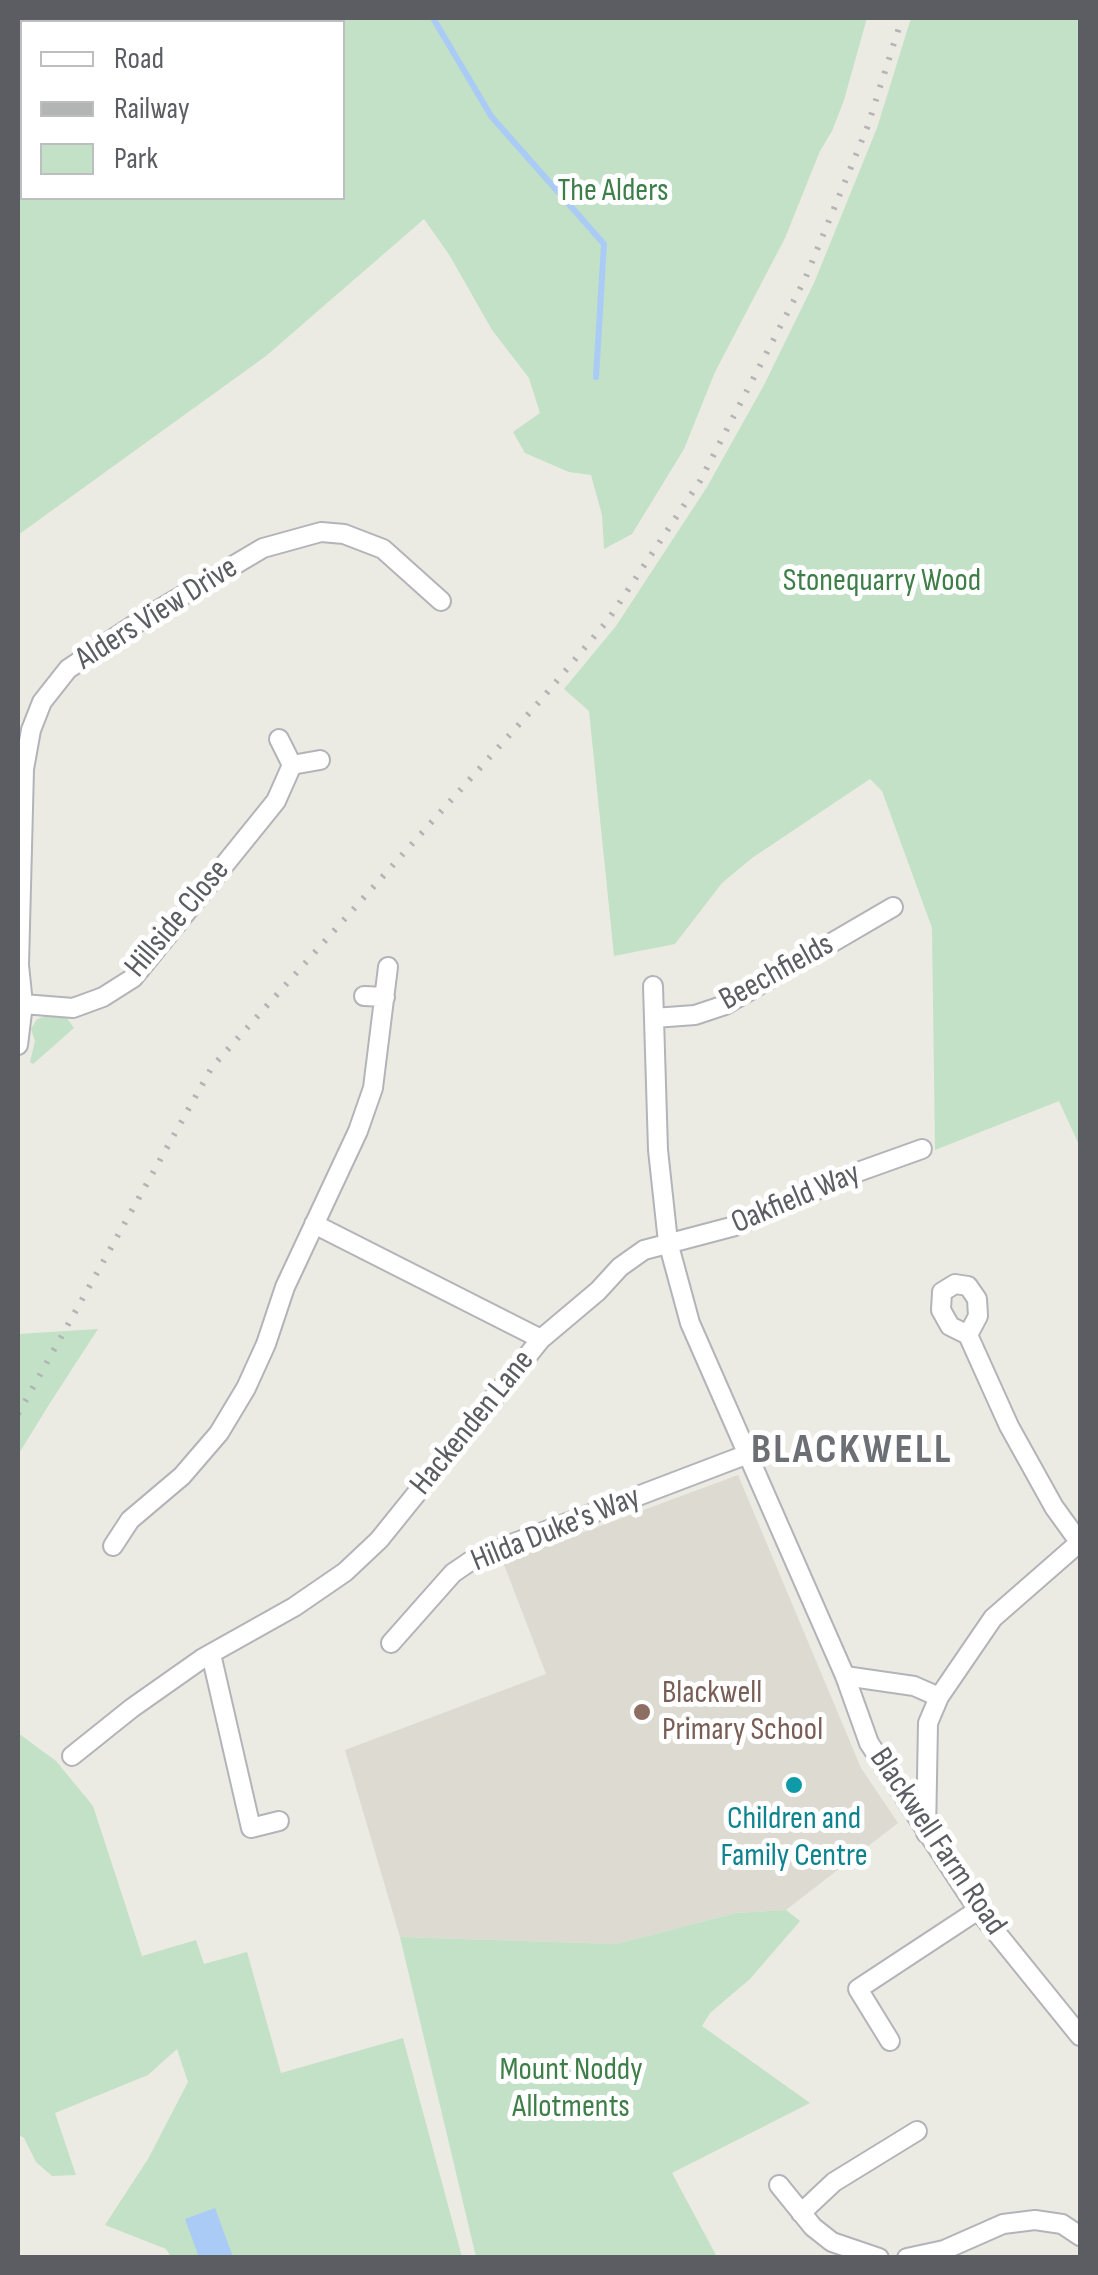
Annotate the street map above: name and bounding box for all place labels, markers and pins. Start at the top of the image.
place label: Blackwell Primary School [662,1675,823,1750]
marker: Blackwell Primary School [631,1701,653,1723]
marker: Children and Family Centre [783,1774,805,1796]
place label: Children and Family Centre [720,1801,868,1876]

